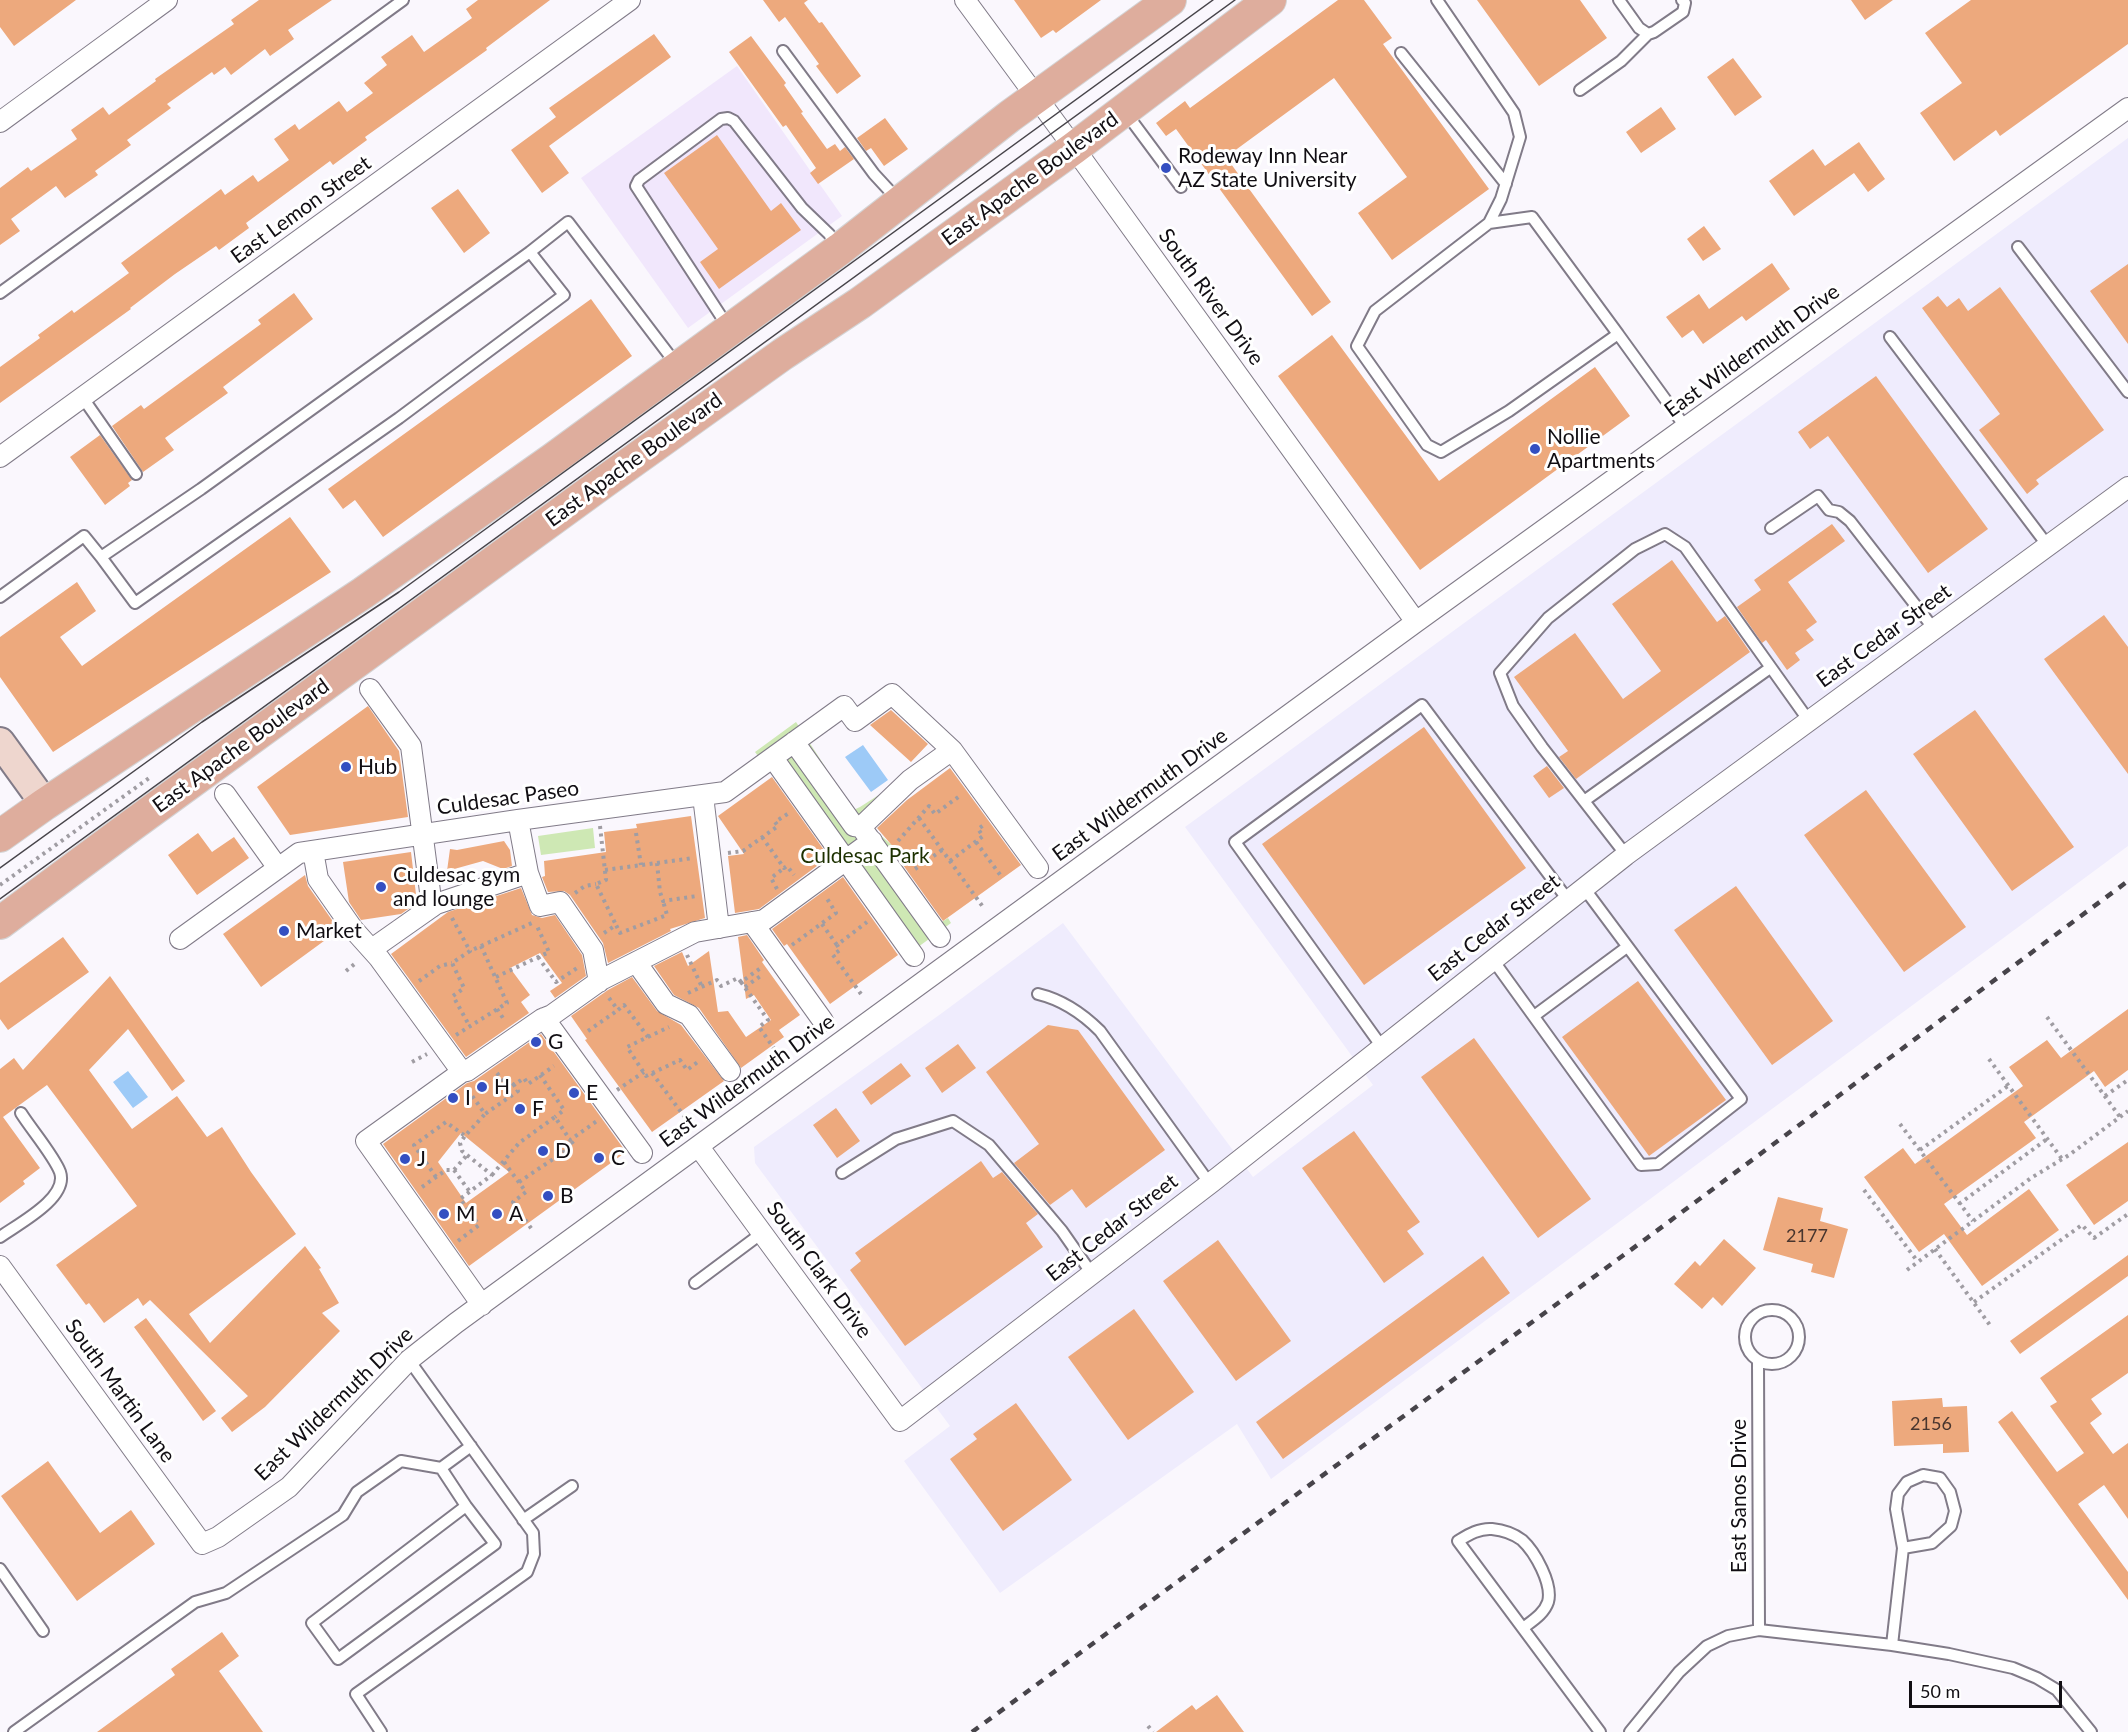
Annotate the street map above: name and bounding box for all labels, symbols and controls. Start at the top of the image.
street label: East Apache Boulevard [937,107,1123,251]
place label: Rodeway Inn Near AZ State University [1178,143,1357,193]
street label: East Lemon Street [226,151,376,269]
marker: Rodeway Inn Near AZ State University [1159,161,1173,175]
street label: South River Drive [1153,224,1269,370]
street label: East Wildermuth Drive [1660,279,1844,423]
street label: East Apache Boulevard [541,388,727,532]
place label: Nollie Apartments [1547,424,1655,474]
marker: Nollie Apartments [1528,442,1542,456]
street label: East Cedar Street [1812,579,1956,693]
street label: East Apache Boulevard [148,674,334,818]
street label: East Wildermuth Drive [1048,723,1232,867]
place label: Hub [358,754,397,780]
marker: Hub [339,760,353,774]
street label: Culdesac Paseo [435,776,581,820]
park label: Culdesac Park [800,843,930,869]
place label: Culdesac gym and lounge [393,862,520,912]
street label: East Cedar Street [1423,869,1565,987]
marker: Culdesac gym and lounge [374,880,388,894]
place label: Market [296,918,362,944]
marker: Market [277,924,291,938]
street label: East Wildermuth Drive [655,1009,839,1153]
place label: G [548,1029,563,1055]
marker: G [529,1035,543,1049]
place label: H [494,1074,510,1100]
marker: H [475,1080,489,1094]
place label: E [586,1080,598,1106]
place label: I [465,1085,471,1111]
marker: E [567,1086,581,1100]
marker: I [446,1091,460,1105]
place label: F [532,1096,544,1122]
marker: F [513,1102,527,1116]
place label: D [555,1138,571,1164]
marker: D [536,1144,550,1158]
place label: C [611,1145,625,1171]
place label: J [417,1146,426,1172]
marker: C [592,1151,606,1165]
marker: J [398,1152,412,1166]
street label: East Cedar Street [1041,1169,1183,1287]
place label: B [560,1183,574,1209]
marker: B [541,1189,555,1203]
street label: South Clark Drive [761,1197,877,1343]
place label: M [456,1201,475,1227]
place label: A [509,1201,523,1227]
marker: M [437,1207,451,1221]
marker: A [490,1207,504,1221]
house number: 2177 [1786,1225,1828,1247]
street label: South Martin Lane [60,1314,180,1468]
street label: East Wildermuth Drive [250,1322,418,1486]
house number: 2156 [1910,1413,1952,1435]
street label: East Sanos Drive [1726,1419,1752,1573]
scale bar [1912,1669,2065,1707]
text: 50 m [1920,1680,1960,1702]

